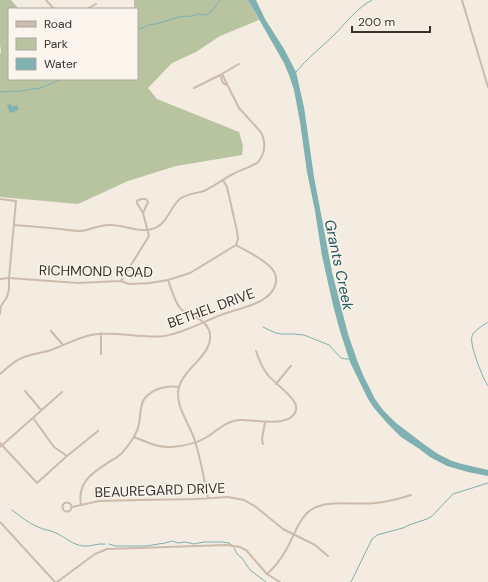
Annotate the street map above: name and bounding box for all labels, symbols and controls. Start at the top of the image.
legend [8,8,138,80]
scale bar [352,8,430,34]
text: 200 m [358,14,395,30]
text: Road [44,16,72,32]
text: Park [44,36,68,52]
text: Water [44,56,78,72]
water label: Grants Creek [320,218,358,313]
street label: RICHMOND ROAD [39,261,153,281]
street label: BETHEL DRIVE [165,284,257,332]
street label: BEAUREGARD DRIVE [94,479,226,501]

